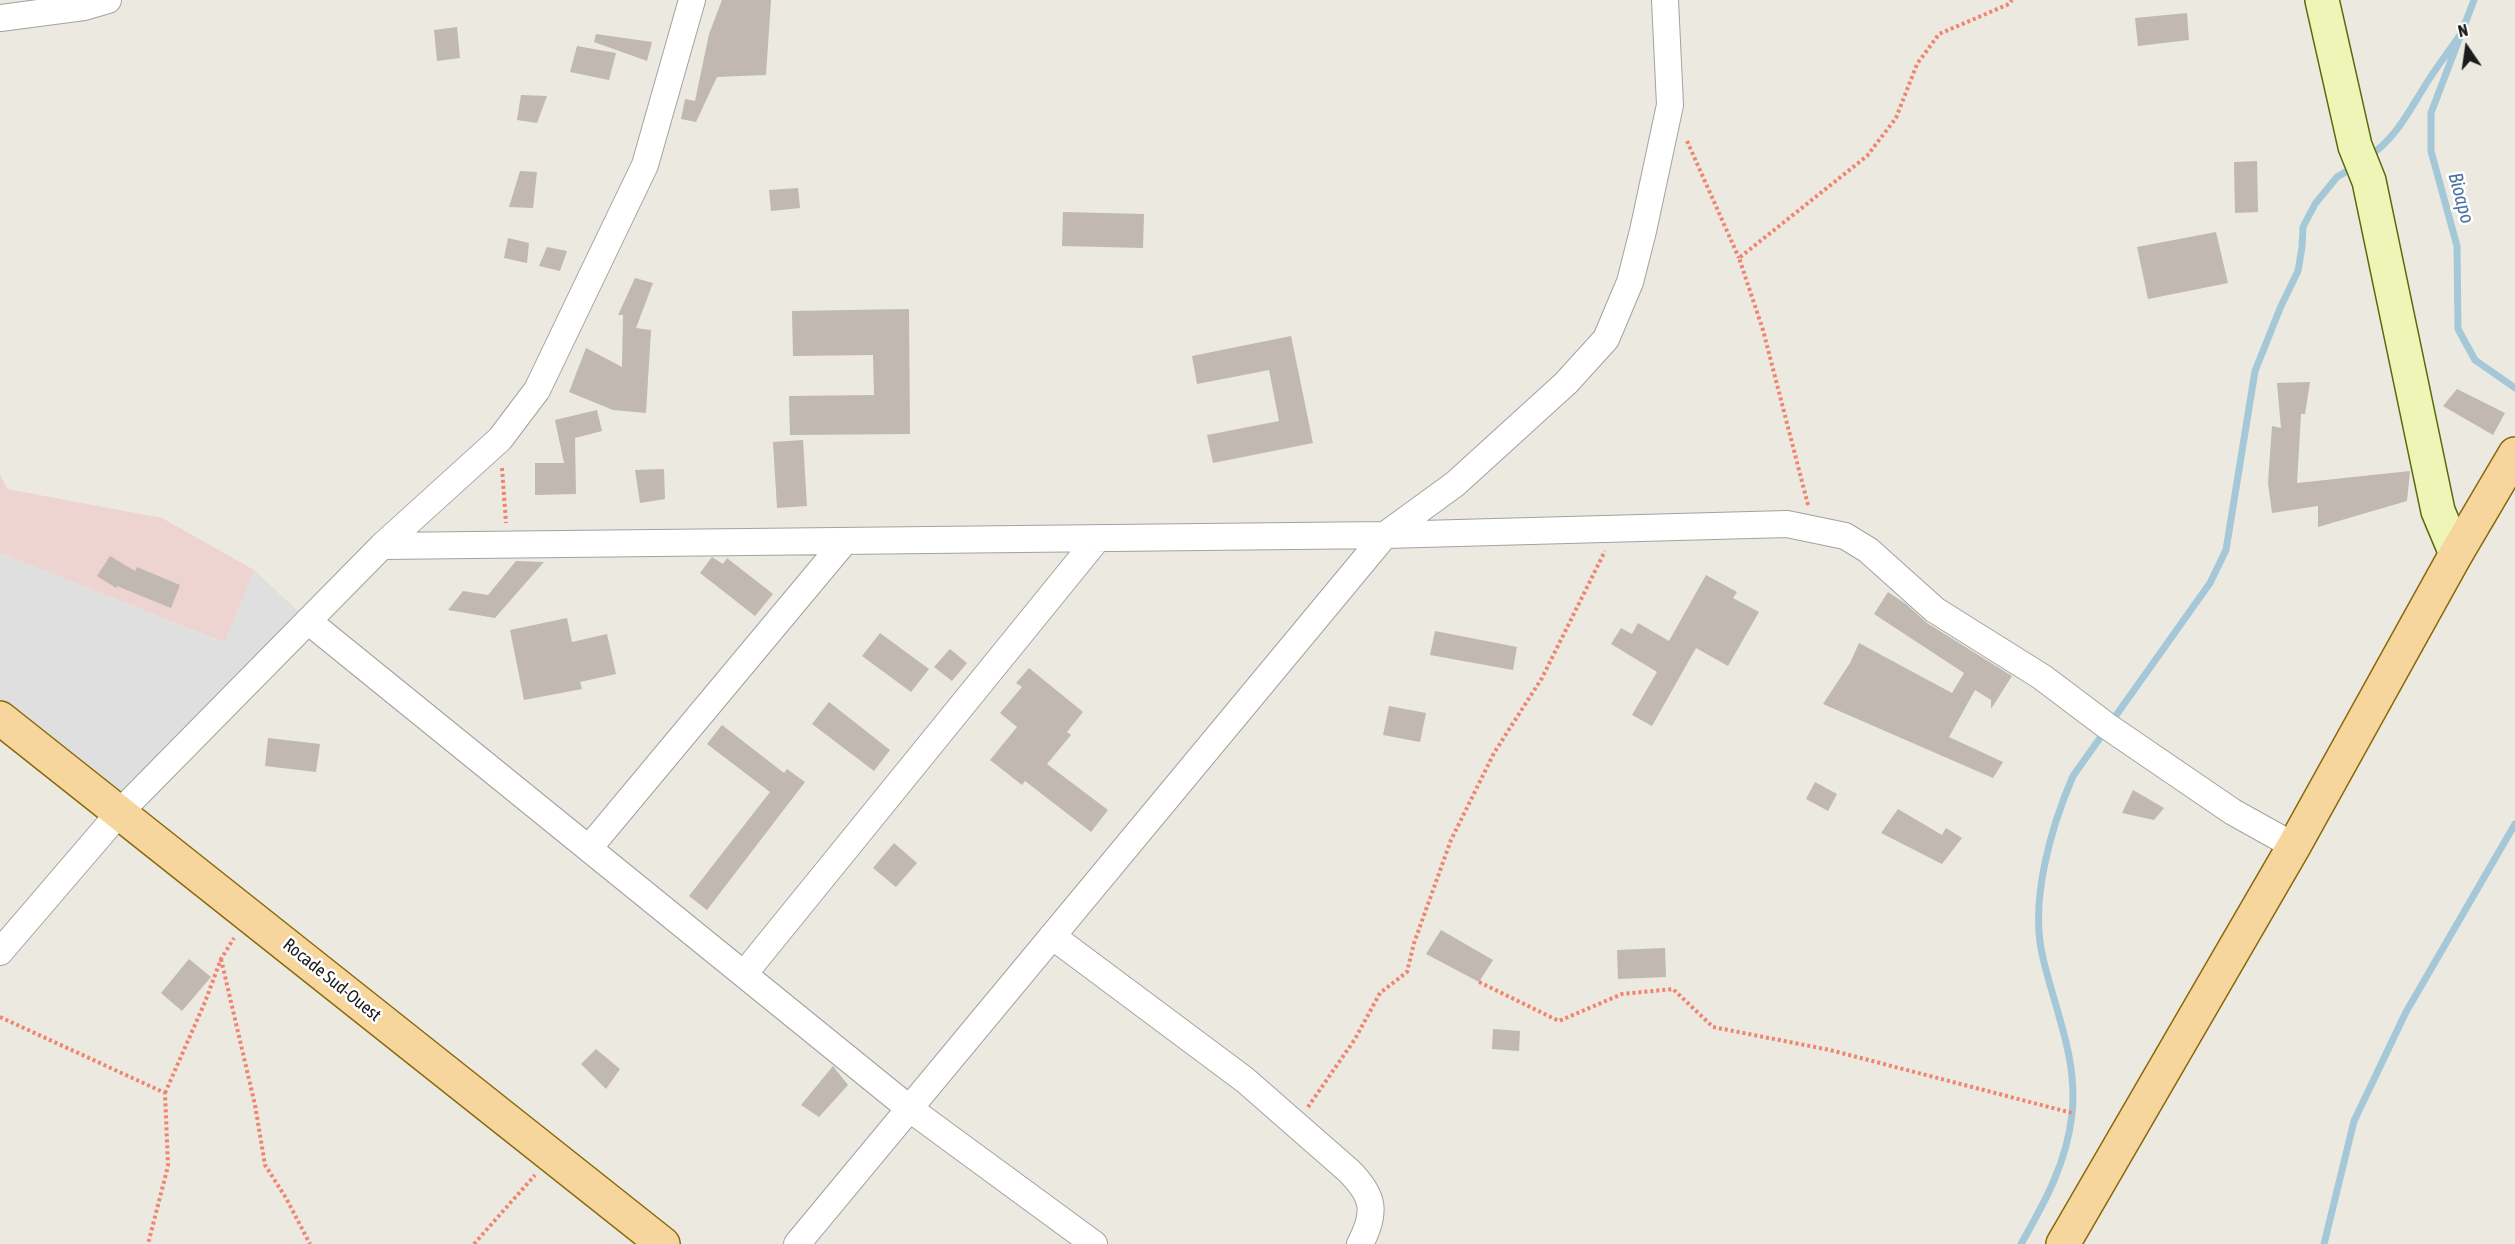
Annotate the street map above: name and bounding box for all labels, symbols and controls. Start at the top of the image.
north arrow [2437,18,2497,78]
text: N [2456,21,2470,40]
water label: Bioapo [2443,170,2479,226]
street label: Rocade Sud-Ouest [279,934,385,1026]

